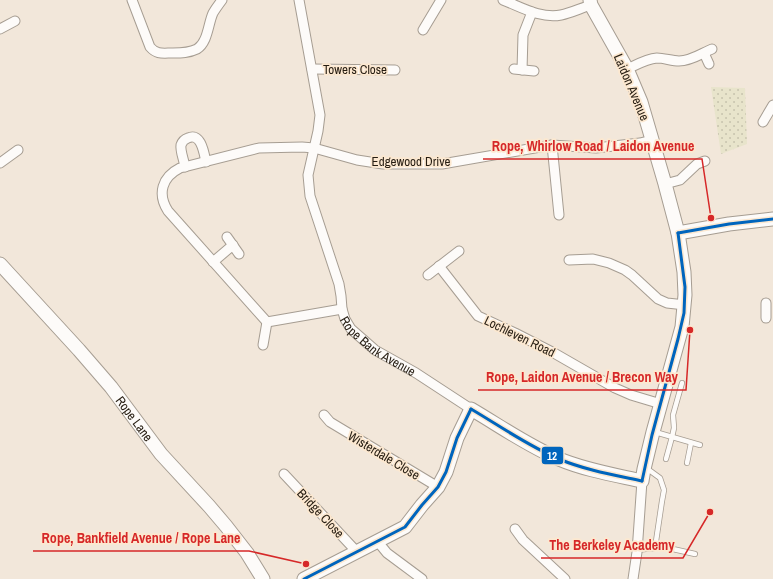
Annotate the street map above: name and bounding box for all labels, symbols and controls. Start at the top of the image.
street label: Laidon Avenue [610,51,653,123]
street label: Towers Close [323,61,387,78]
callout: Rope, Whirlow Road / Laidon Avenue [483,133,702,159]
text: Rope, Whirlow Road / Laidon Avenue [492,137,694,155]
street label: Edgewood Drive [372,153,450,170]
street label: Lochleven Road [481,312,558,361]
street label: Rope Bank Avenue [336,313,419,380]
callout: Rope, Laidon Avenue / Brecon Way [478,364,686,390]
text: Rope, Laidon Avenue / Brecon Way [486,368,679,386]
street label: Rope Lane [112,393,157,445]
street label: Wisterdale Close [345,427,423,484]
line badge: 12 [541,446,564,465]
text: 12 [547,449,557,463]
street label: Bridge Close [293,485,348,542]
callout: Rope, Bankfield Avenue / Rope Lane [33,525,249,551]
text: Rope, Bankfield Avenue / Rope Lane [42,529,240,547]
callout: The Berkeley Academy [541,532,683,558]
text: The Berkeley Academy [549,536,675,554]

